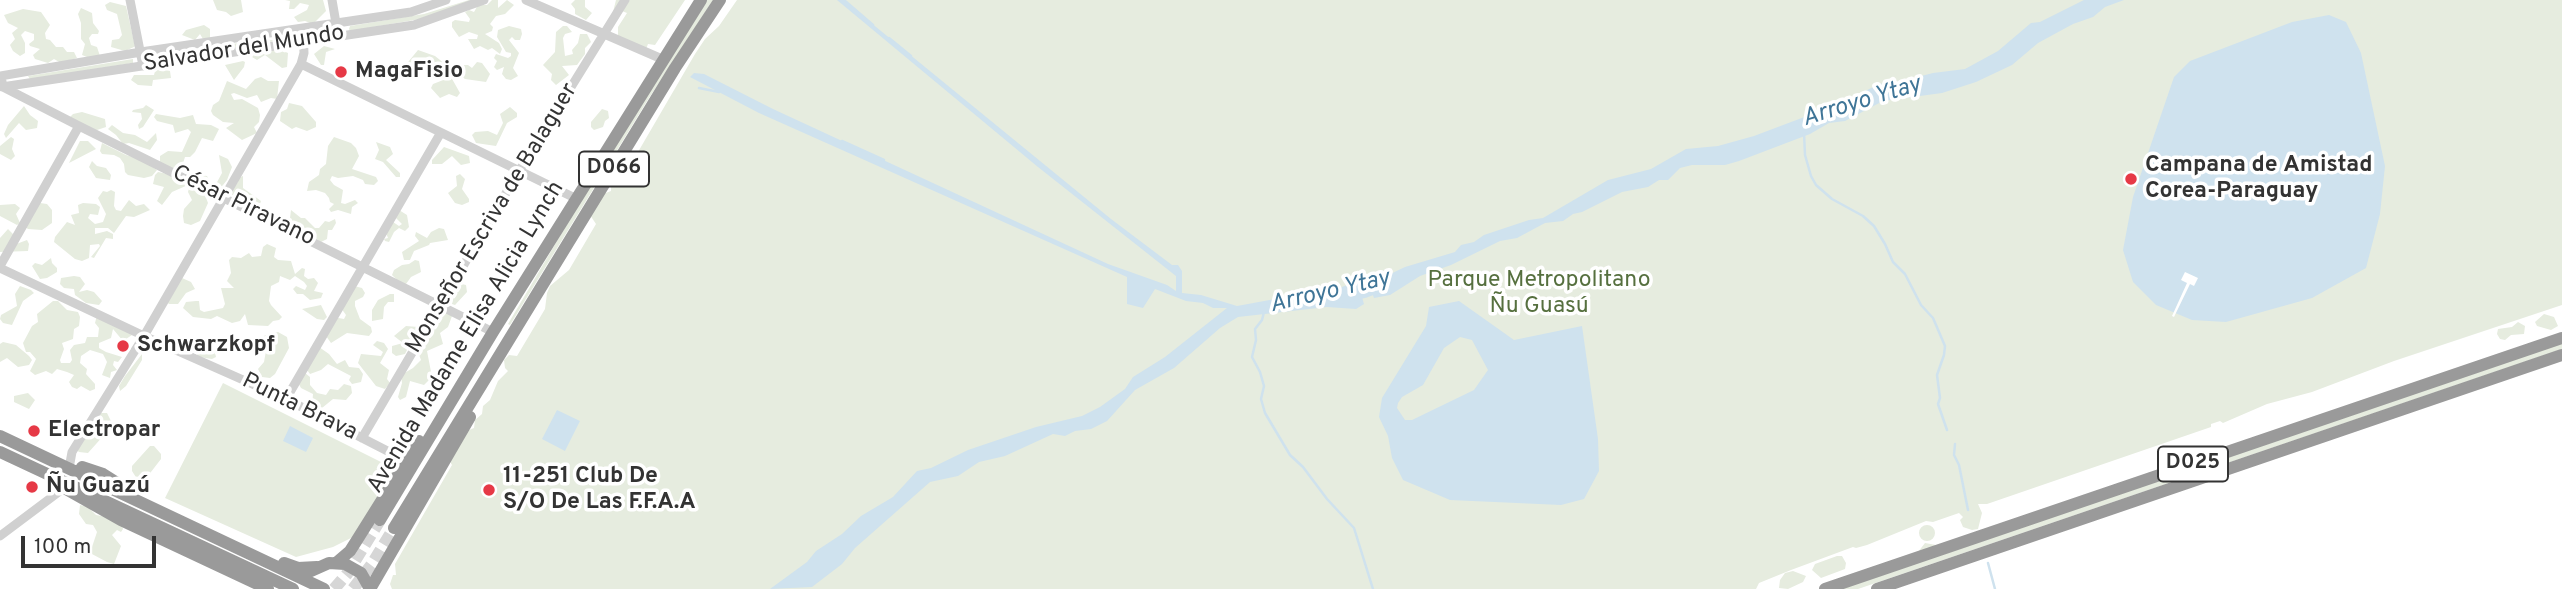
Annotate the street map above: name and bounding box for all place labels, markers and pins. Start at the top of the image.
place label: MagaFisio [355,58,463,86]
marker: MagaFisio [333,64,349,80]
place label: Campana de Amistad Corea-Paraguay [2145,152,2373,206]
marker: Campana de Amistad Corea-Paraguay [2123,171,2139,187]
place label: Schwarzkopf [137,332,275,360]
marker: Schwarzkopf [115,338,131,354]
place label: Electropar [48,417,160,445]
marker: Electropar [26,423,42,439]
place label: 11-251 Club De S/O De Las F.F.A.A [503,463,696,517]
place label: Ñu Guazú [46,473,150,501]
marker: Ñu Guazú [24,479,40,495]
marker: 11-251 Club De S/O De Las F.F.A.A [481,482,497,498]

